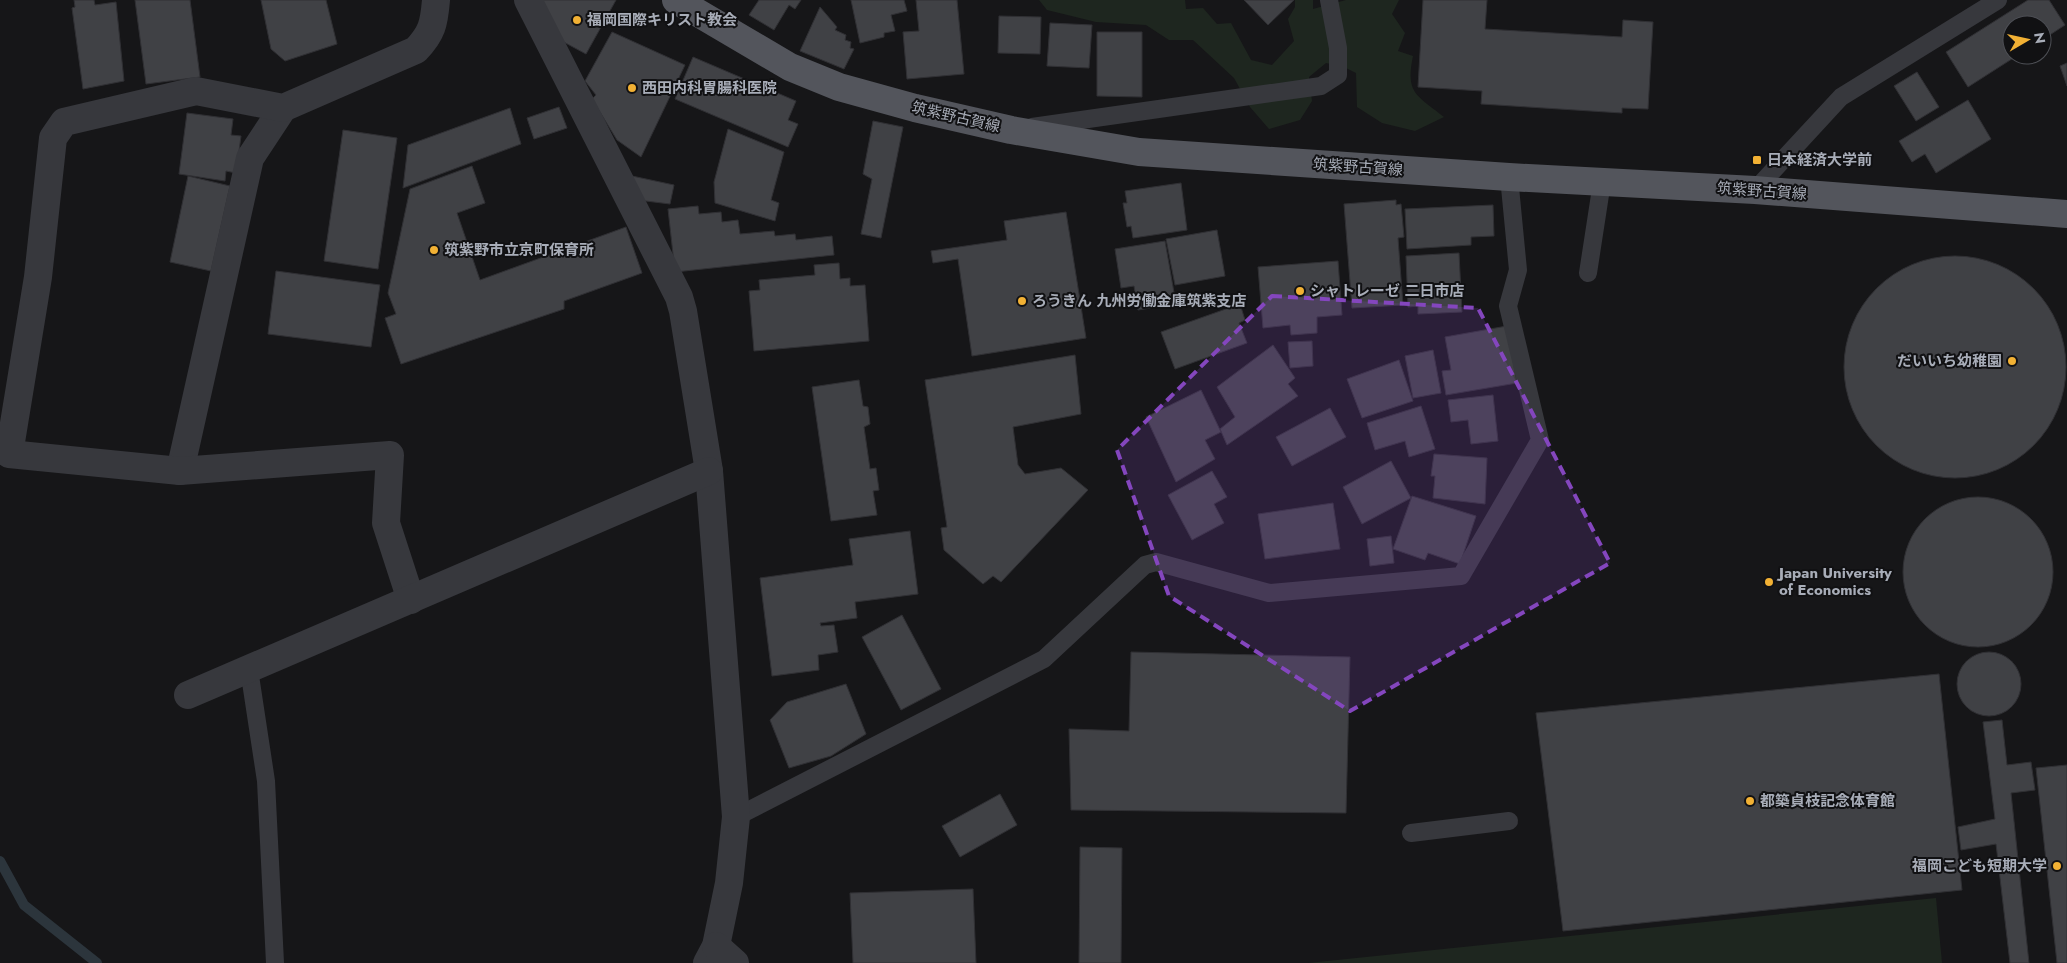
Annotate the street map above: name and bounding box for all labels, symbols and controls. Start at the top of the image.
place label: 福岡国際キリスト教会 [586,9,737,31]
marker: 福岡国際キリスト教会 [571,14,583,26]
north arrow [2002,15,2052,65]
text: N [2029,31,2051,45]
place label: 西田内科胃腸科医院 [642,77,777,99]
marker: 西田内科胃腸科医院 [626,82,638,94]
street label: 筑紫野古賀線 [910,96,1002,138]
place label: 日本経済大学前 [1767,149,1872,171]
street label: 筑紫野古賀線 [1312,153,1404,181]
marker: 日本経済大学前 [1751,154,1763,166]
street label: 筑紫野古賀線 [1716,177,1808,205]
place label: 筑紫野市立京町保育所 [444,239,594,261]
marker: 筑紫野市立京町保育所 [428,244,440,256]
place label: シャトレーゼ 二日市店 [1310,280,1465,302]
marker: シャトレーゼ 二日市店 [1294,285,1306,297]
place label: ろうきん 九州労働金庫筑紫支店 [1032,290,1247,312]
marker: ろうきん 九州労働金庫筑紫支店 [1016,295,1028,307]
place label: だいいち幼稚園 [1897,350,2002,372]
marker: だいいち幼稚園 [2006,355,2018,367]
place label: Japan University of Economics [1776,562,1892,601]
marker: Japan University of Economics [1763,576,1775,588]
place label: 都築貞枝記念体育館 [1760,790,1895,812]
marker: 都築貞枝記念体育館 [1744,795,1756,807]
place label: 福岡こども短期大学 [1911,855,2047,877]
marker: 福岡こども短期大学 [2051,860,2063,872]

